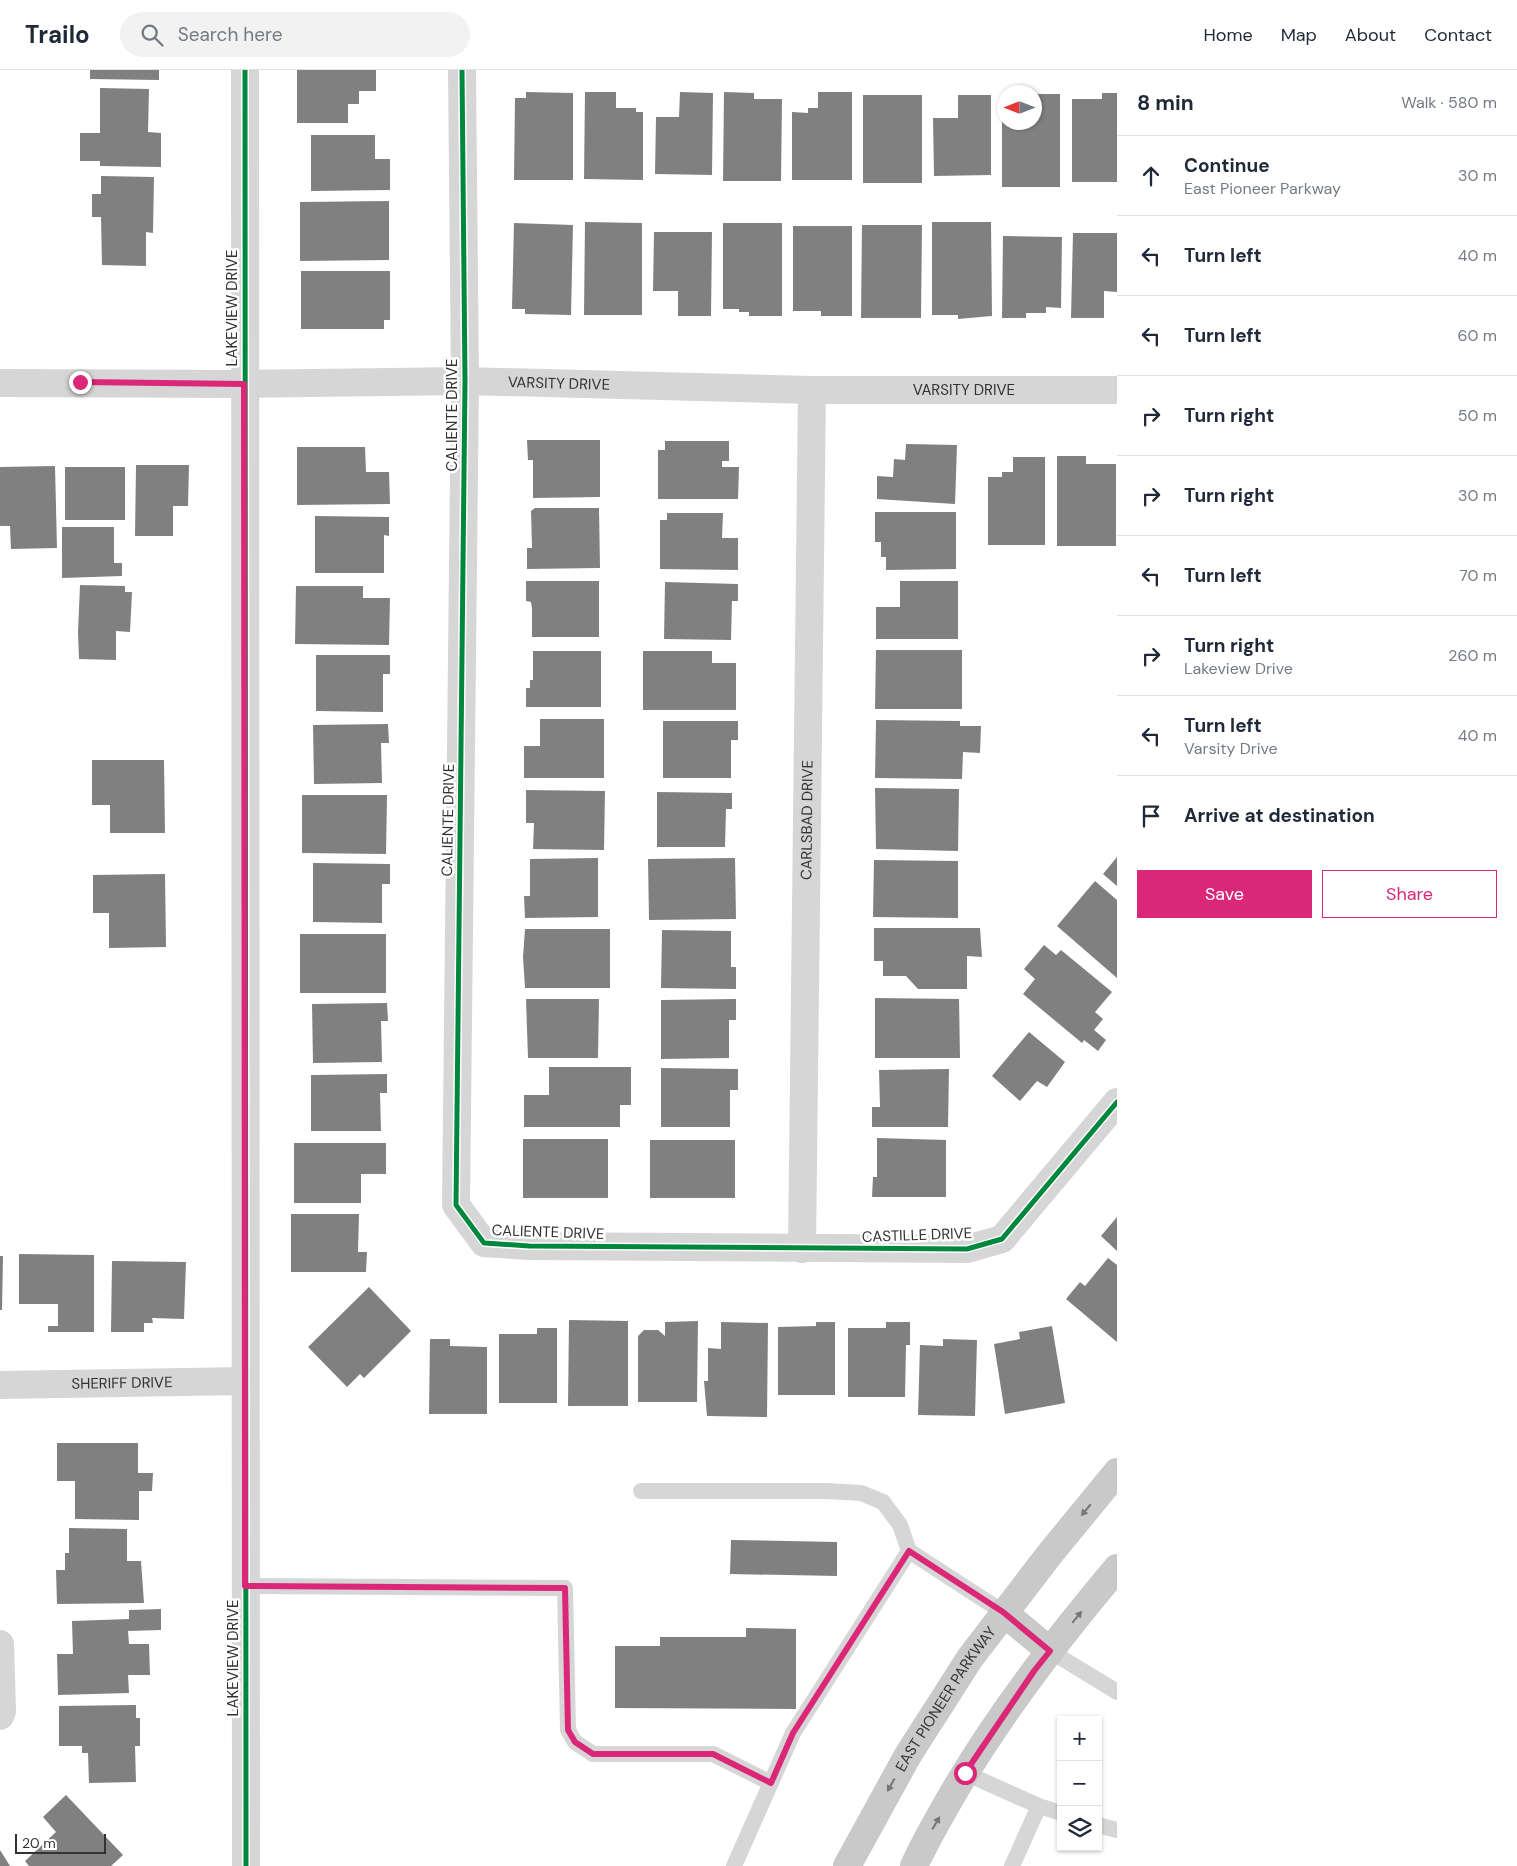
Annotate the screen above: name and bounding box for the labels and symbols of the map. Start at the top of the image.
north arrow [997,85,1042,130]
street label: LAKEVIEW DRIVE [222,250,242,366]
street label: CALIENTE DRIVE [442,359,462,471]
route end [69,371,92,394]
street label: VARSITY DRIVE [508,372,610,395]
street label: VARSITY DRIVE [913,380,1015,400]
street label: CARLSBAD DRIVE [796,760,818,880]
street label: CALIENTE DRIVE [437,763,459,877]
street label: CALIENTE DRIVE [491,1220,605,1244]
street label: CASTILLE DRIVE [862,1223,972,1247]
street label: SHERIFF DRIVE [71,1372,173,1394]
one-way arrow [1080,1503,1091,1516]
street label: LAKEVIEW DRIVE [223,1600,243,1716]
one-way arrow [1072,1611,1083,1624]
street label: EAST PIONEER PARKWAY [891,1622,1001,1775]
route start [954,1762,977,1785]
one-way arrow [887,1778,895,1792]
one-way arrow [932,1816,941,1829]
scale bar [15,1831,106,1854]

